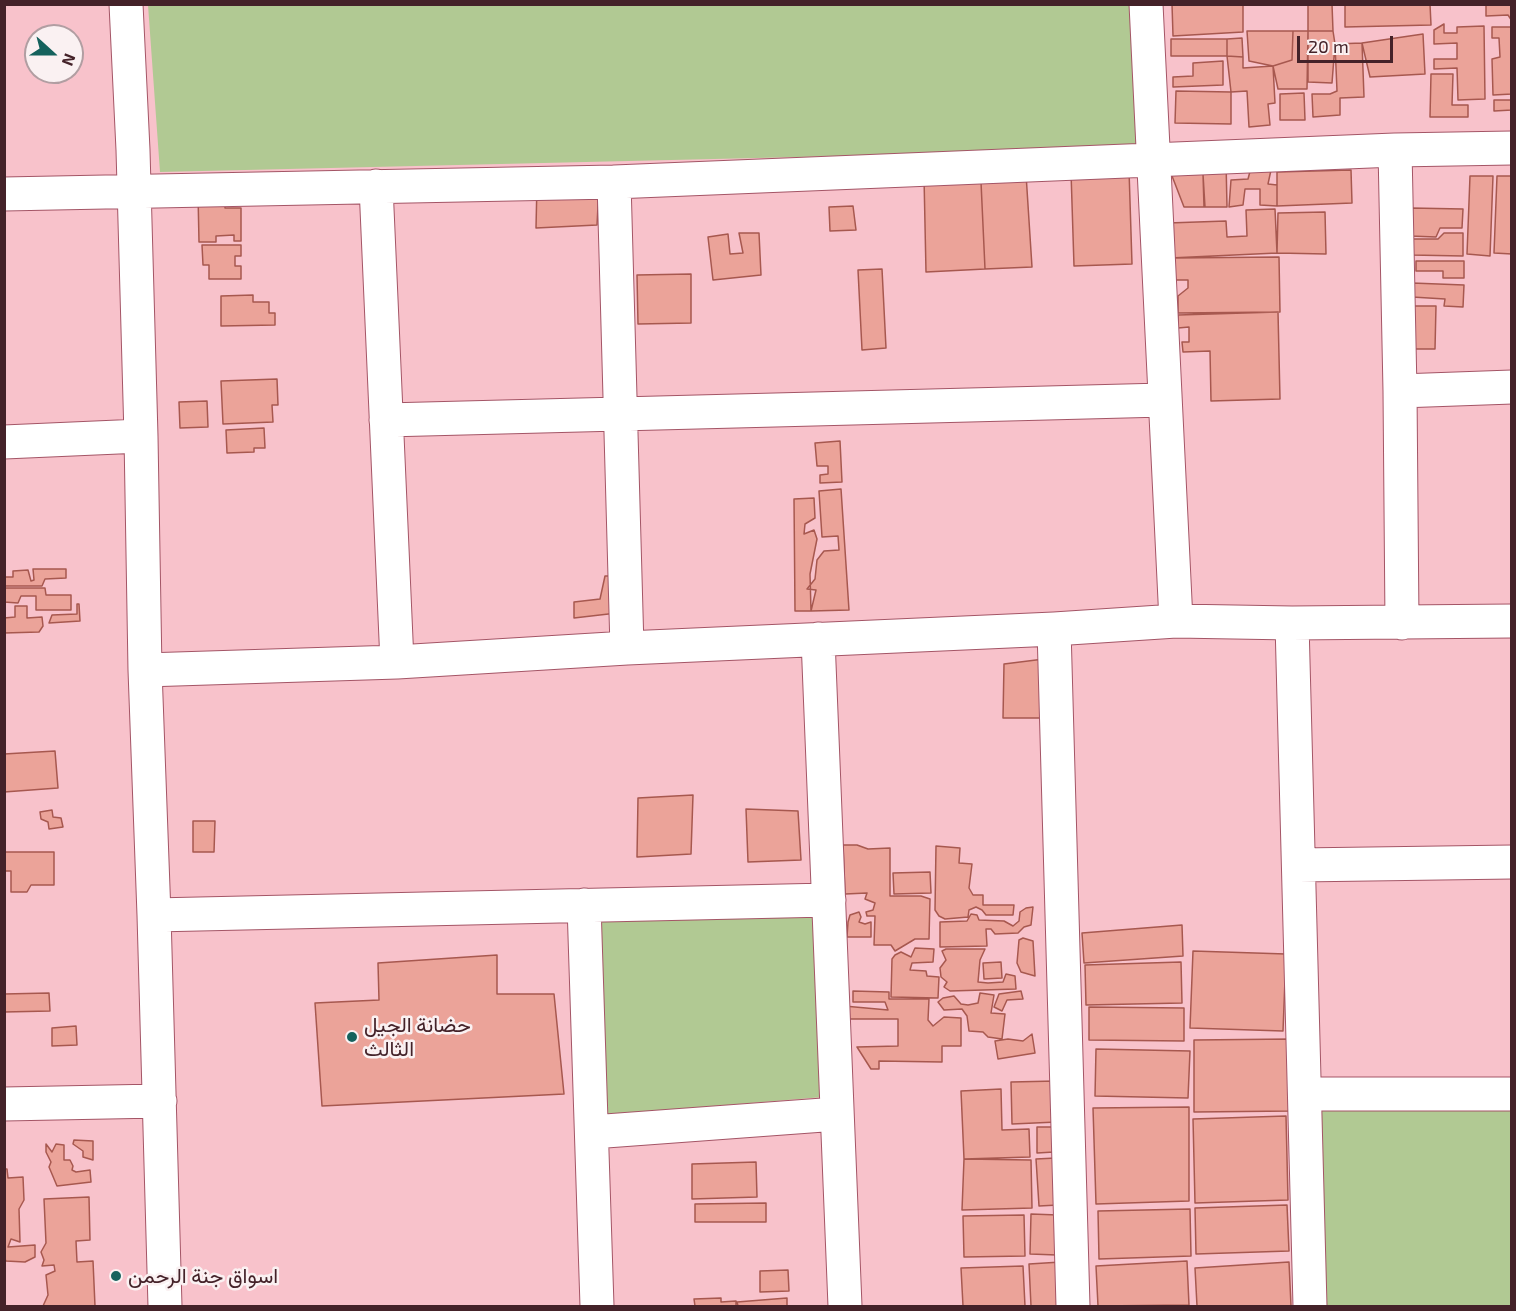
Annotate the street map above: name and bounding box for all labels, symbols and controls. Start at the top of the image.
north arrow [24,24,84,84]
scale bar [1300,24,1396,62]
text: 20 m [1308,35,1349,57]
text: N [58,51,80,69]
place label: حضانة الجيل الثالث [364,1012,471,1062]
marker: حضانة الجيل الثالث [345,1030,359,1044]
place label: اسواق جنة الرحمن [128,1263,278,1289]
marker: اسواق جنة الرحمن [109,1269,123,1283]

